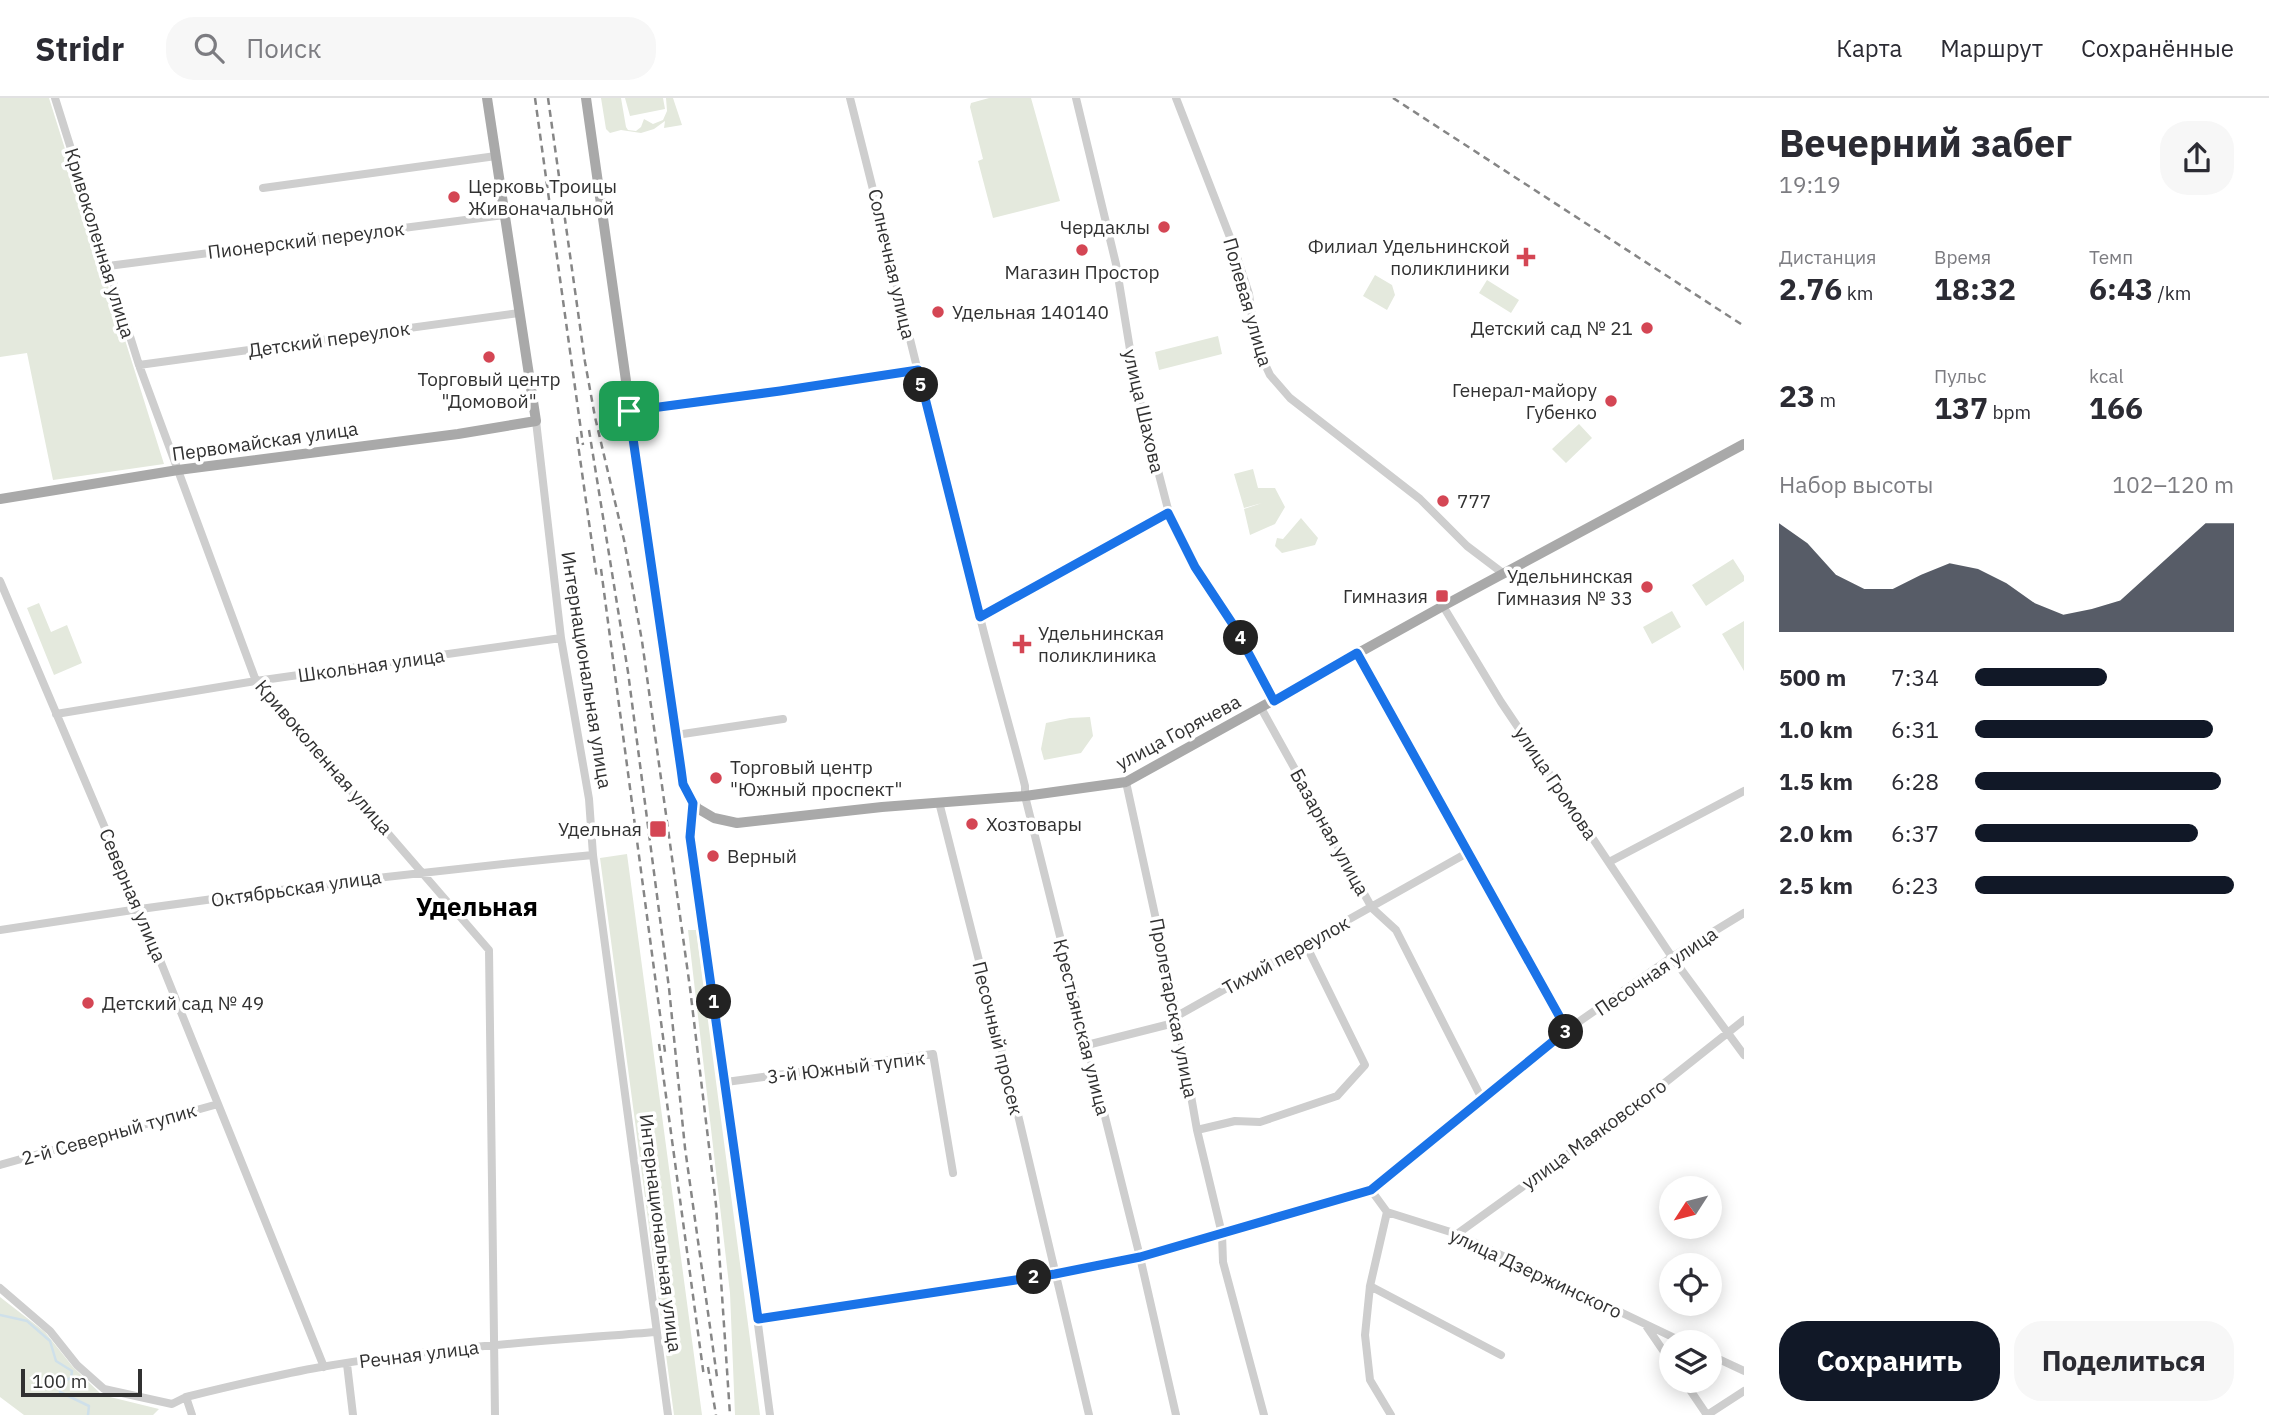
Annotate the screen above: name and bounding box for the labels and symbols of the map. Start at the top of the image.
street label: Кривоколенная улица [60,145,140,341]
place label: Церковь Троицы Живоначальной [468,174,617,220]
street label: Солнечная улица [863,187,921,341]
marker: Церковь Троицы Живоначальной [446,189,462,205]
place label: Чердаклы [1060,215,1150,239]
street label: Пионерский переулок [206,216,406,264]
marker: Чердаклы [1156,219,1172,235]
place label: Филиал Удельнинской поликлиники [1308,234,1510,280]
street label: Полевая улица [1218,235,1278,369]
marker: Магазин Простор [1074,242,1090,258]
marker: Филиал Удельнинской поликлиники [1516,247,1536,267]
place label: Магазин Простор [1005,260,1159,284]
place label: Удельная 140140 [952,300,1109,324]
marker: Удельная 140140 [930,304,946,320]
street label: Детский переулок [247,316,411,362]
place label: Детский сад № 21 [1471,316,1633,340]
marker: Детский сад № 21 [1639,320,1655,336]
street label: улица Шахова [1118,347,1170,475]
marker: Торговый центр "Домовой" [481,349,497,365]
place label: Торговый центр "Домовой" [418,367,560,413]
pin: 5 [904,368,939,402]
place label: Генерал-майору Губенко [1452,378,1598,424]
pin [599,381,659,441]
marker: Генерал-майору Губенко [1603,393,1619,409]
street label: Первомайская улица [170,416,360,466]
place label: 777 [1457,489,1491,513]
marker: 777 [1435,493,1451,509]
street label: Интернациональная улица [556,550,618,790]
place label: Удельнинская Гимназия № 33 [1497,564,1633,610]
marker: Удельнинская Гимназия № 33 [1639,579,1655,595]
place label: Гимназия [1343,584,1428,608]
marker: Гимназия [1434,588,1450,604]
pin: 4 [1224,620,1258,656]
place label: Удельнинская поликлиника [1038,621,1164,667]
marker: Удельнинская поликлиника [1012,634,1032,654]
street label: Школьная улица [296,643,446,687]
street label: Кривоколенная улица [250,675,398,839]
street label: улица Горячева [1112,689,1244,775]
street label: улица Громова [1509,722,1603,844]
place label: Торговый центр "Южный проспект" [730,755,902,801]
street label: Базарная улица [1285,764,1375,900]
marker: Торговый центр "Южный проспект" [708,770,724,786]
place label: Хозтовары [986,812,1082,836]
marker: Хозтовары [964,816,980,832]
place label: Удельная [558,817,642,841]
marker: Удельная [648,819,668,839]
street label: Северная улица [94,825,172,965]
place label: Верный [727,844,797,868]
marker: Верный [705,848,721,864]
street label: Октябрьская улица [209,864,383,912]
district label: Удельная [416,889,538,923]
street label: Тихий переулок [1218,910,1354,1000]
street label: Пролетарская улица [1145,916,1203,1100]
street label: Песочная улица [1590,921,1722,1021]
street label: Крестьянская улица [1048,936,1116,1118]
street label: Песочный просек [967,959,1029,1117]
pin: 1 [696,984,732,1020]
place label: Детский сад № 49 [102,991,264,1015]
marker: Детский сад № 49 [80,995,96,1011]
pin: 3 [1548,1014,1584,1049]
street label: 3-й Южный тупик [766,1045,926,1089]
street label: улица Маяковского [1517,1073,1671,1195]
street label: 2-й Северный тупик [19,1098,199,1170]
street label: Интернациональная улица [634,1112,688,1354]
north arrow [1659,1176,1722,1239]
street label: улица Дзержинского [1446,1223,1626,1323]
pin: 2 [1016,1260,1052,1294]
street label: Речная улица [358,1335,480,1373]
scale bar [21,1366,142,1398]

